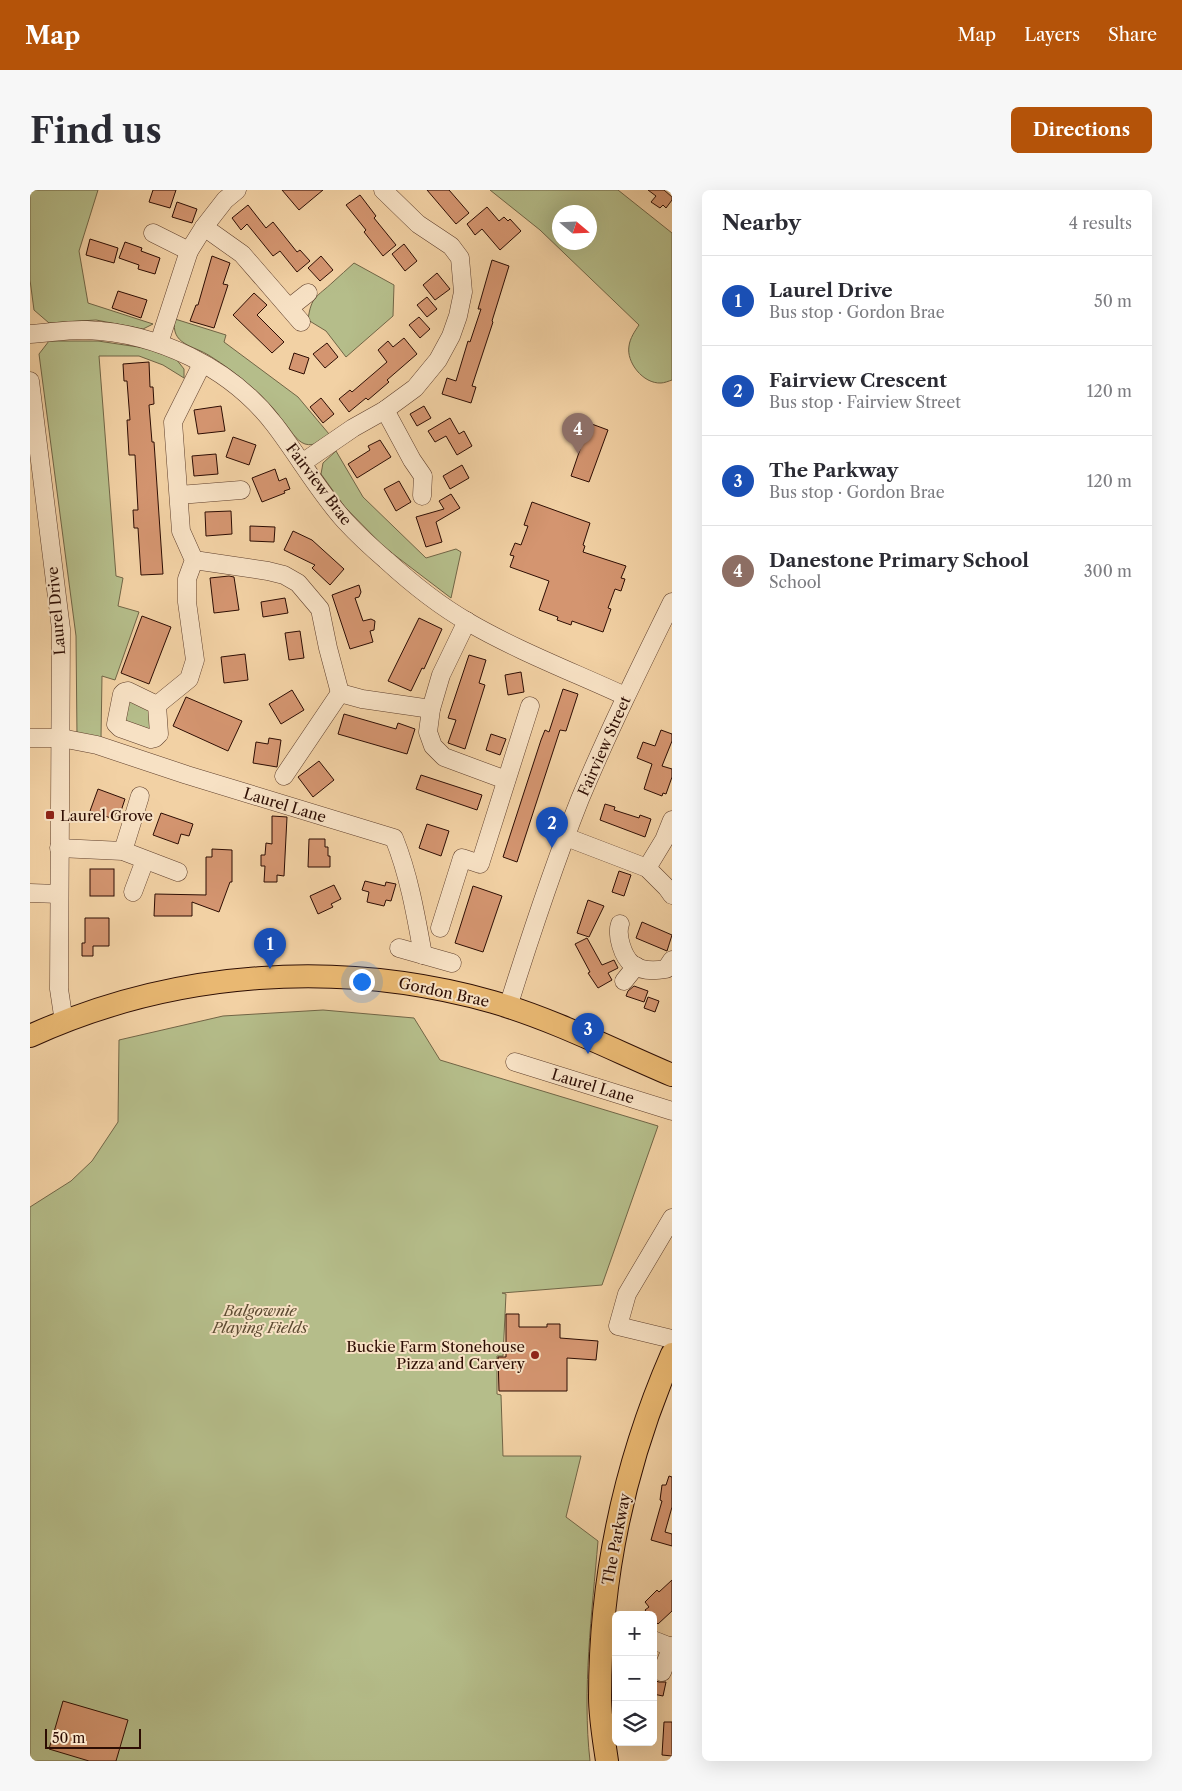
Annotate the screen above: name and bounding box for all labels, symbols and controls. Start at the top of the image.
text: Map [25,21,80,50]
text: Map [958,24,996,46]
text: Layers [1024,24,1080,46]
text: Share [1108,24,1157,46]
button: Directions [1011,107,1152,153]
text: Find us [30,109,162,152]
north arrow [552,205,597,250]
text: Nearby [722,210,801,235]
text: 4 results [1069,213,1132,233]
text: Laurel Drive [769,279,893,302]
text: 1 [734,291,742,311]
text: 50 m [1094,291,1132,311]
text: Bus stop · Gordon Brae [769,302,945,322]
text: Fairview Crescent [769,369,947,392]
text: 2 [733,381,743,401]
text: 120 m [1087,381,1132,401]
text: Bus stop · Fairview Street [769,392,961,412]
pin: 4 [562,413,594,454]
street label: Fairview Brae [282,439,356,529]
text: The Parkway [769,459,898,482]
text: 3 [733,471,743,491]
text: 120 m [1087,471,1132,491]
text: Bus stop · Gordon Brae [769,482,945,502]
text: Danestone Primary School [769,549,1029,572]
text: 4 [733,561,743,581]
text: 300 m [1084,561,1132,581]
street label: Laurel Drive [43,566,69,656]
text: School [769,572,821,592]
street label: Fairview Street [574,692,635,799]
street label: Laurel Lane [241,783,329,827]
place label: Laurel Grove [60,806,153,825]
pin: 2 [536,807,568,848]
marker: Laurel Grove [44,809,56,821]
pin: 1 [254,928,286,969]
your location [349,969,375,995]
street label: Gordon Brae [397,973,491,1011]
pin: 3 [572,1013,604,1054]
street label: Laurel Lane [549,1064,637,1108]
park label: Balgownie Playing Fields [211,1301,308,1337]
place label: Buckie Farm Stonehouse Pizza and Carvery [346,1337,526,1373]
marker: Buckie Farm Stonehouse Pizza and Carvery [529,1349,541,1361]
street label: The Parkway [598,1491,634,1587]
map controls [612,1611,657,1746]
button: + [612,1611,657,1656]
button: − [612,1656,657,1701]
button: layers [612,1701,657,1746]
scale bar [45,1726,141,1749]
text: 50 m [52,1729,85,1747]

